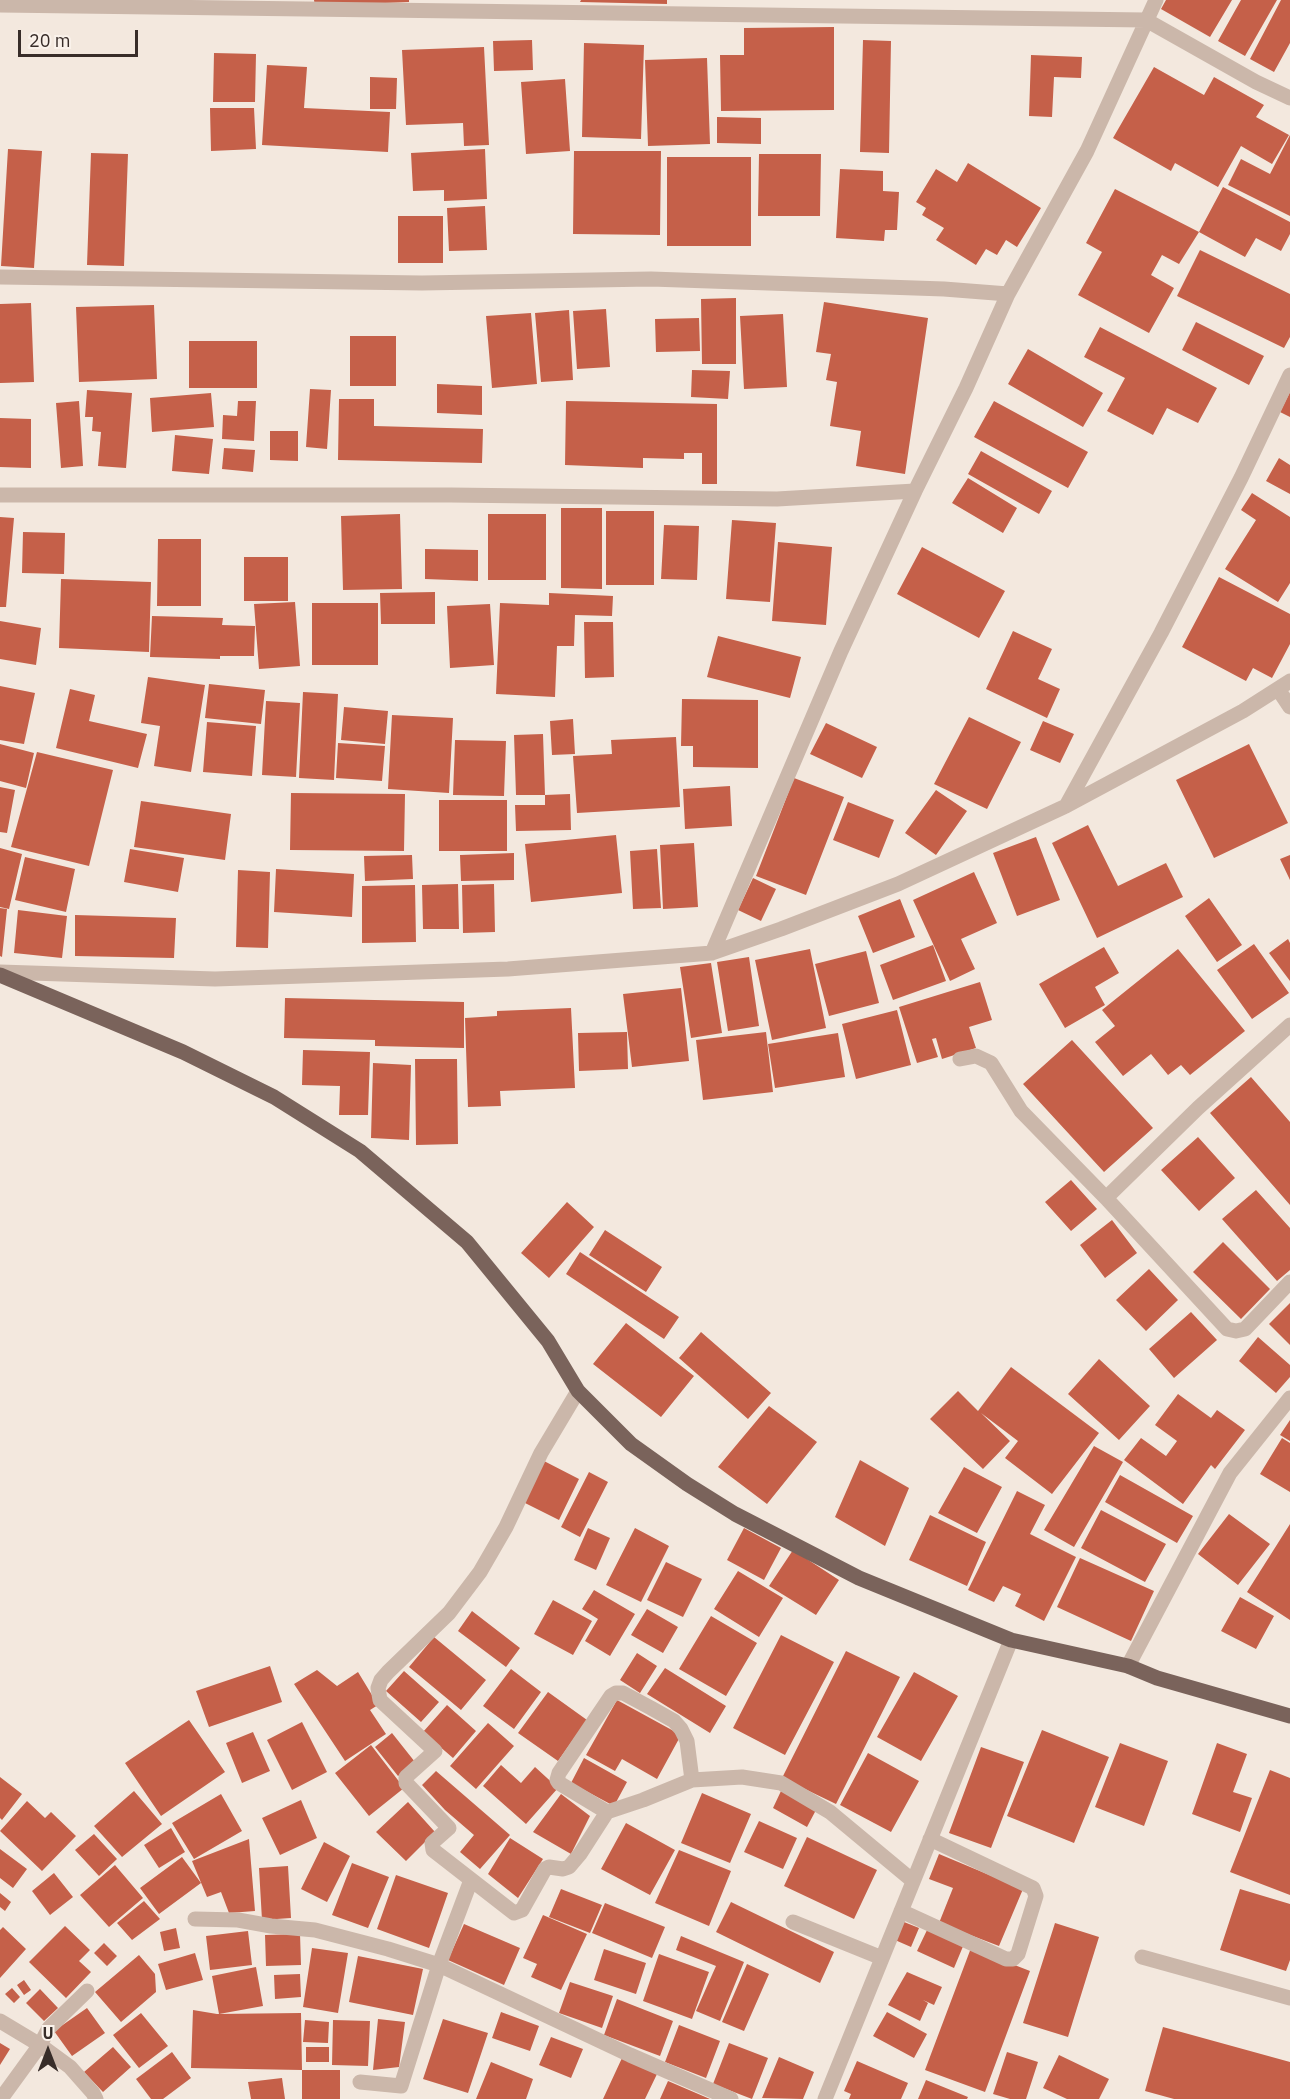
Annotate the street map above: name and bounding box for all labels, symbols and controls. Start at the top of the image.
scale bar [21,18,141,56]
text: 20 m [29,29,71,52]
north arrow [18,2021,78,2081]
text: U [42,2023,54,2043]

